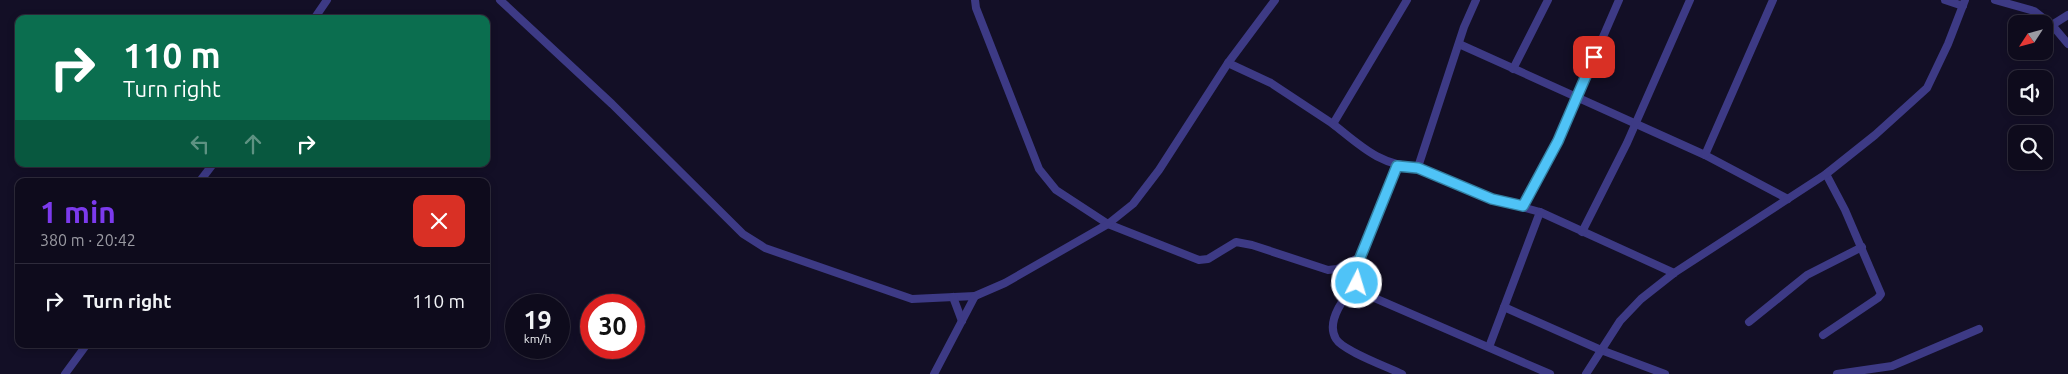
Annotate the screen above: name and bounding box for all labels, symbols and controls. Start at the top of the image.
north arrow [2008,15,2052,60]
map controls [2008,15,2053,170]
icon: right [40,35,105,100]
text: 110 m [123,35,221,75]
pin [1573,36,1615,78]
icon: arrive [1580,43,1608,71]
button: sound [2008,70,2053,115]
text: Turn right [123,76,221,101]
button: search [2008,125,2053,170]
icon: left [186,130,214,158]
icon: ahead [239,130,267,158]
icon: right [292,130,320,158]
text: 1 min [40,195,116,229]
button: close [413,195,465,247]
text: 380 m · 20:42 [40,231,136,249]
position arrow [1330,256,1382,308]
icon: right [40,287,68,315]
text: Turn right [83,290,171,312]
text: 110 m [412,290,465,312]
speed limit sign: 30 [580,294,645,359]
text: 19 [523,306,552,334]
text: km/h [524,332,551,345]

